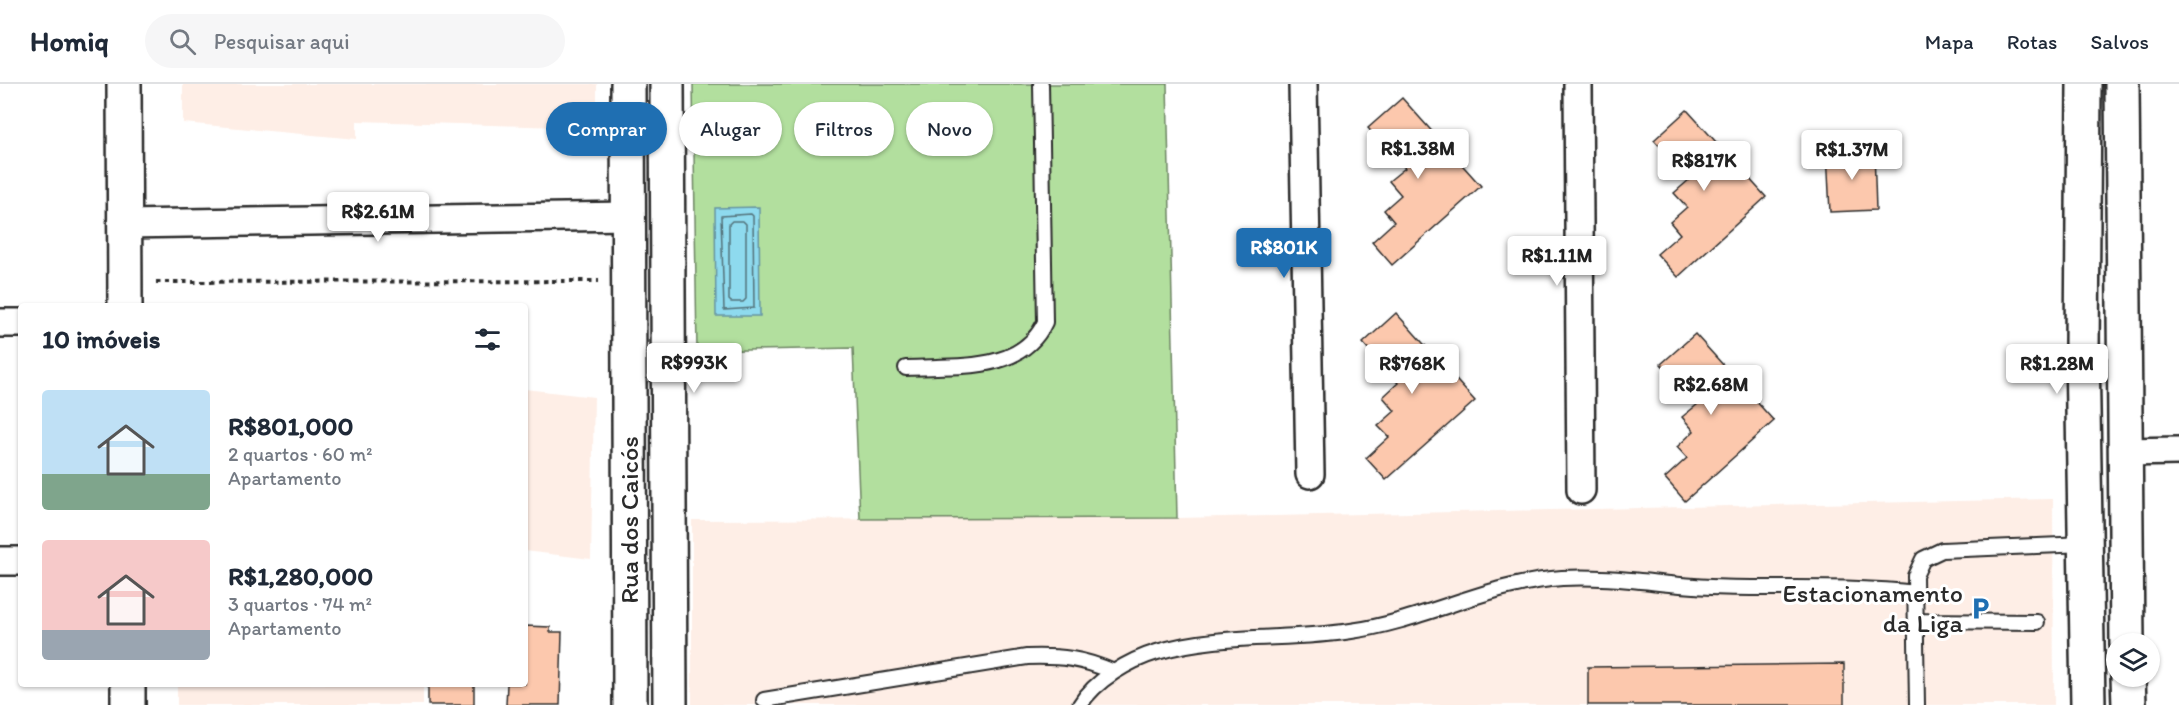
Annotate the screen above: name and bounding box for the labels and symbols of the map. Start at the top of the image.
pin: R$1.38M [1363,129,1473,180]
pin: R$1.37M [1797,130,1907,181]
pin: R$817K [1655,141,1753,192]
pin: R$2.61M [323,192,433,243]
pin: R$801K [1235,228,1333,279]
pin: R$1.11M [1502,236,1612,287]
pin: R$993K [645,343,743,394]
pin: R$768K [1363,344,1461,395]
pin: R$1.28M [2002,344,2112,395]
pin: R$2.68M [1656,365,1766,416]
street label: Rua dos Caicós [613,436,645,604]
place label: Estacionamento da Liga [1783,577,1963,639]
parking icon: Estacionamento da Liga [1968,595,1994,621]

